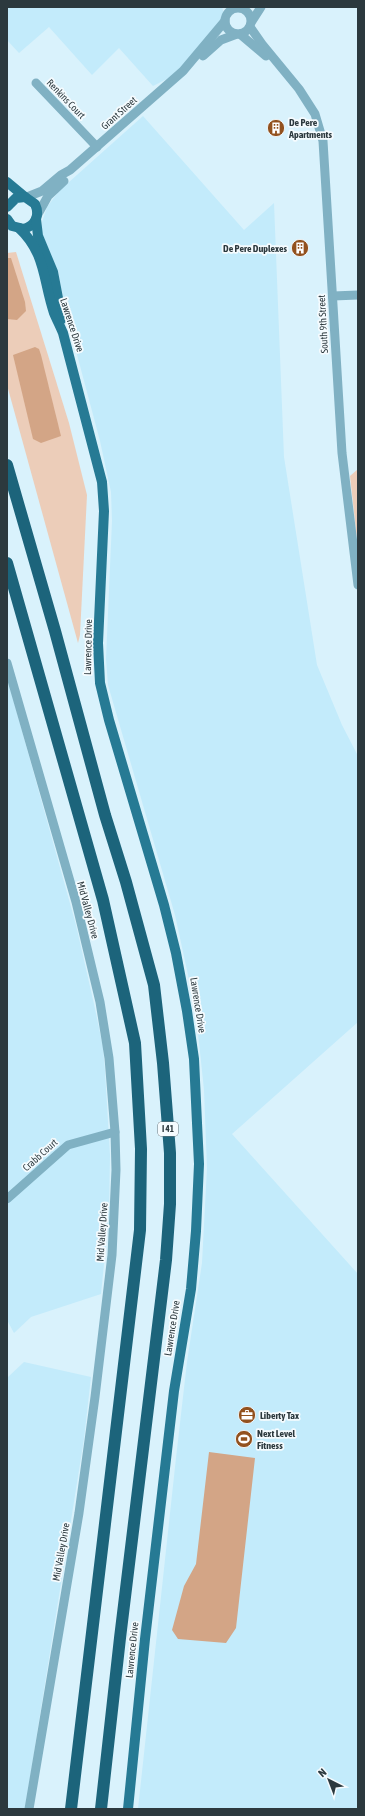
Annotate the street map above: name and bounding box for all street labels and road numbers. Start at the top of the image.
street label: Renkins Court [45,77,88,121]
street label: Grant Street [99,94,139,132]
street label: South 9th Street [316,294,330,354]
street label: Lawrence Drive [58,297,86,354]
street label: Lawrence Drive [82,619,94,675]
street label: Mid Valley Drive [75,880,101,940]
street label: Lawrence Drive [188,977,208,1034]
road number: I 41 [158,1122,178,1136]
street label: Crabb Court [21,1137,60,1173]
street label: Mid Valley Drive [94,1202,110,1262]
street label: Lawrence Drive [162,1299,182,1356]
street label: Mid Valley Drive [50,1522,72,1582]
street label: Lawrence Drive [124,1621,140,1678]

